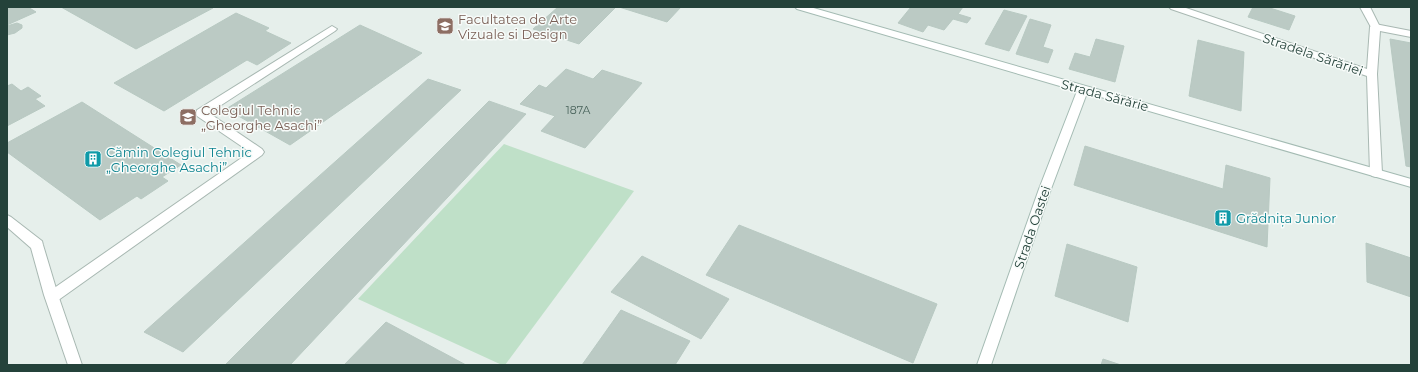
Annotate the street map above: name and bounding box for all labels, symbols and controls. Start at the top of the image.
place label: Facultatea de Arte Vizuale si Design [458,11,577,42]
school or university icon: Facultatea de Arte Vizuale si Design [435,16,455,36]
street label: Stradela Sărăriei [1261,29,1365,79]
street label: Strada Sărărie [1059,76,1151,114]
place label: Colegiul Tehnic „Gheorghe Asachi” [201,102,322,133]
house number: 187A [566,103,590,117]
school or university icon: Colegiul Tehnic „Gheorghe Asachi” [178,107,198,127]
place label: Cămin Colegiul Tehnic „Gheorghe Asachi” [106,144,252,175]
building icon: Cămin Colegiul Tehnic „Gheorghe Asachi” [83,149,103,169]
street label: Strada Oastei [1010,183,1054,271]
building icon: Grădnița Junior [1213,208,1233,228]
place label: Grădnița Junior [1236,210,1336,228]

